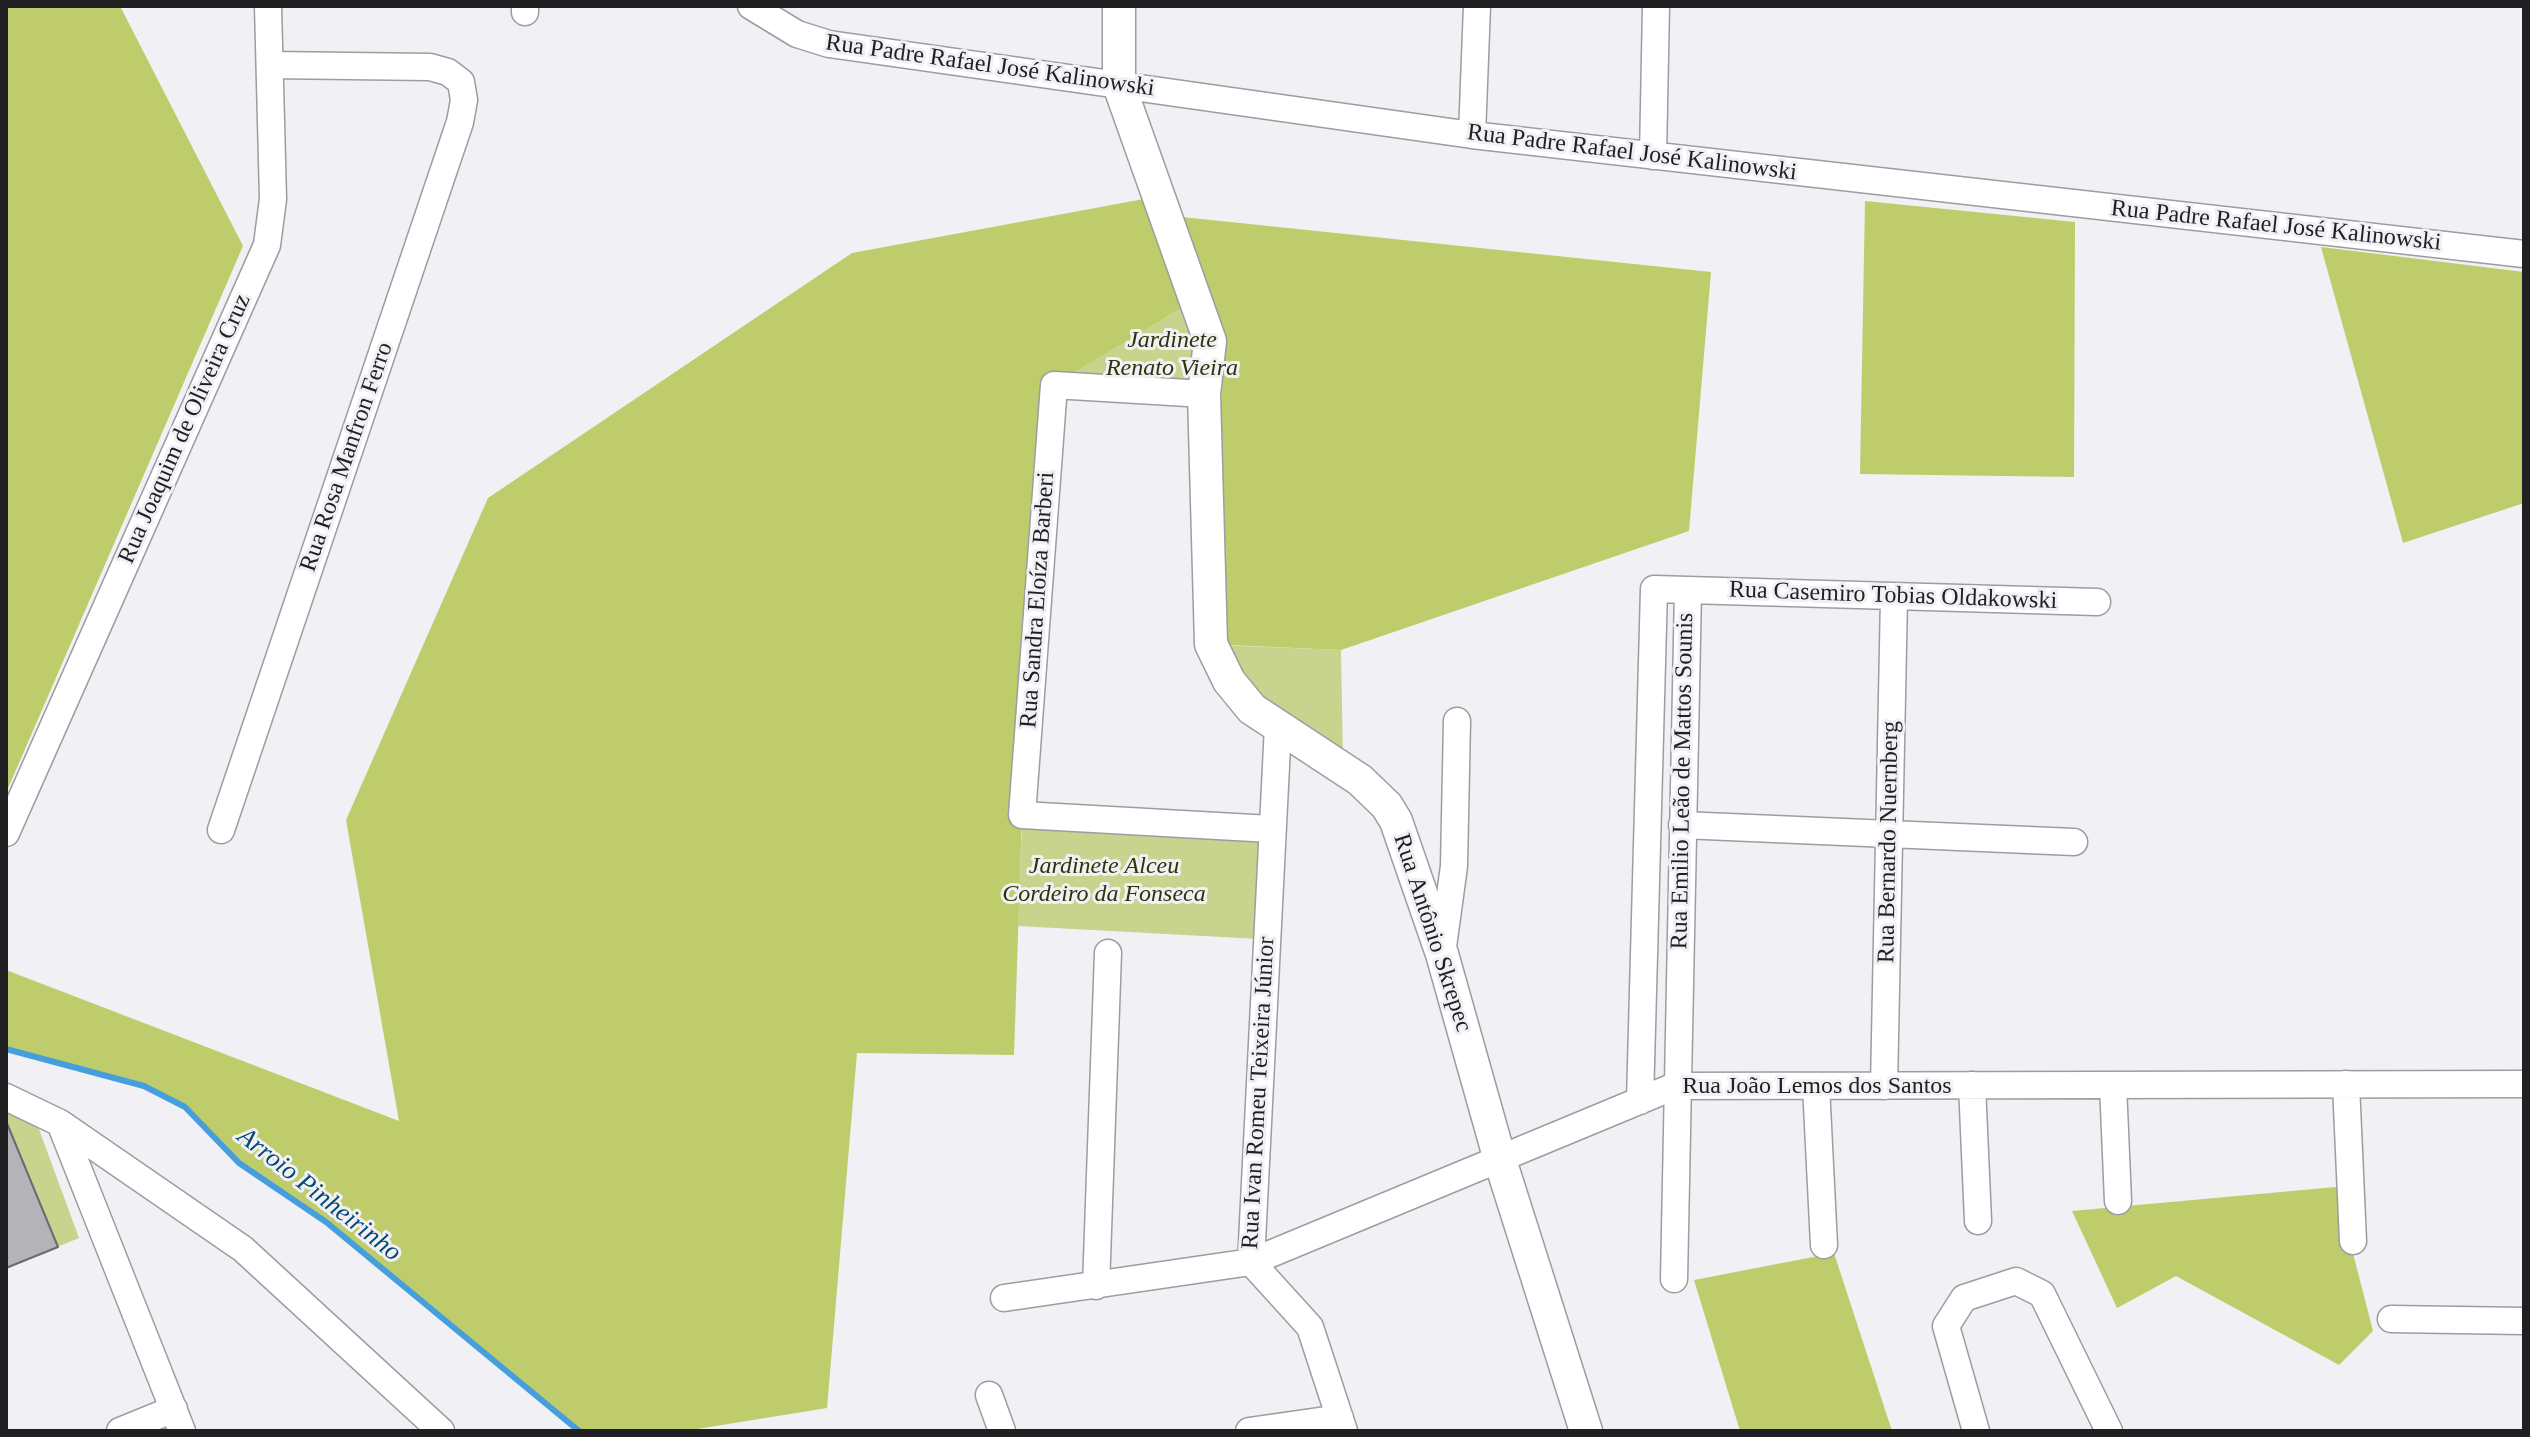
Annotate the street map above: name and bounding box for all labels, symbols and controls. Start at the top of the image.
street label: Rua Padre Rafael José Kalinowski [824,29,1156,103]
street label: Rua Padre Rafael José Kalinowski [1466,118,1798,188]
street label: Rua Padre Rafael José Kalinowski [2109,194,2443,258]
street label: Rua Joaquim de Oliveira Cruz [112,290,258,568]
park label: Jardinete Renato Vieira [1106,327,1238,383]
street label: Rua Rosa Manfron Ferro [294,339,400,575]
street label: Rua Sandra Eloíza Barberi [1015,471,1061,729]
street label: Rua Casemiro Tobias Oldakowski [1728,576,2058,616]
street label: Rua Emilio Leão de Mattos Sounis [1666,612,1700,950]
street label: Rua Bernardo Nuernberg [1872,721,1906,963]
street label: Rua Antônio Skrepec [1386,830,1478,1036]
park label: Jardinete Alceu Cordeiro da Fonseca [1002,853,1206,909]
street label: Rua Ivan Romeu Teixeira Júnior [1236,936,1282,1250]
street label: Rua João Lemos dos Santos [1682,1073,1952,1101]
water label: Arroio Pinheirinho [231,1121,407,1269]

